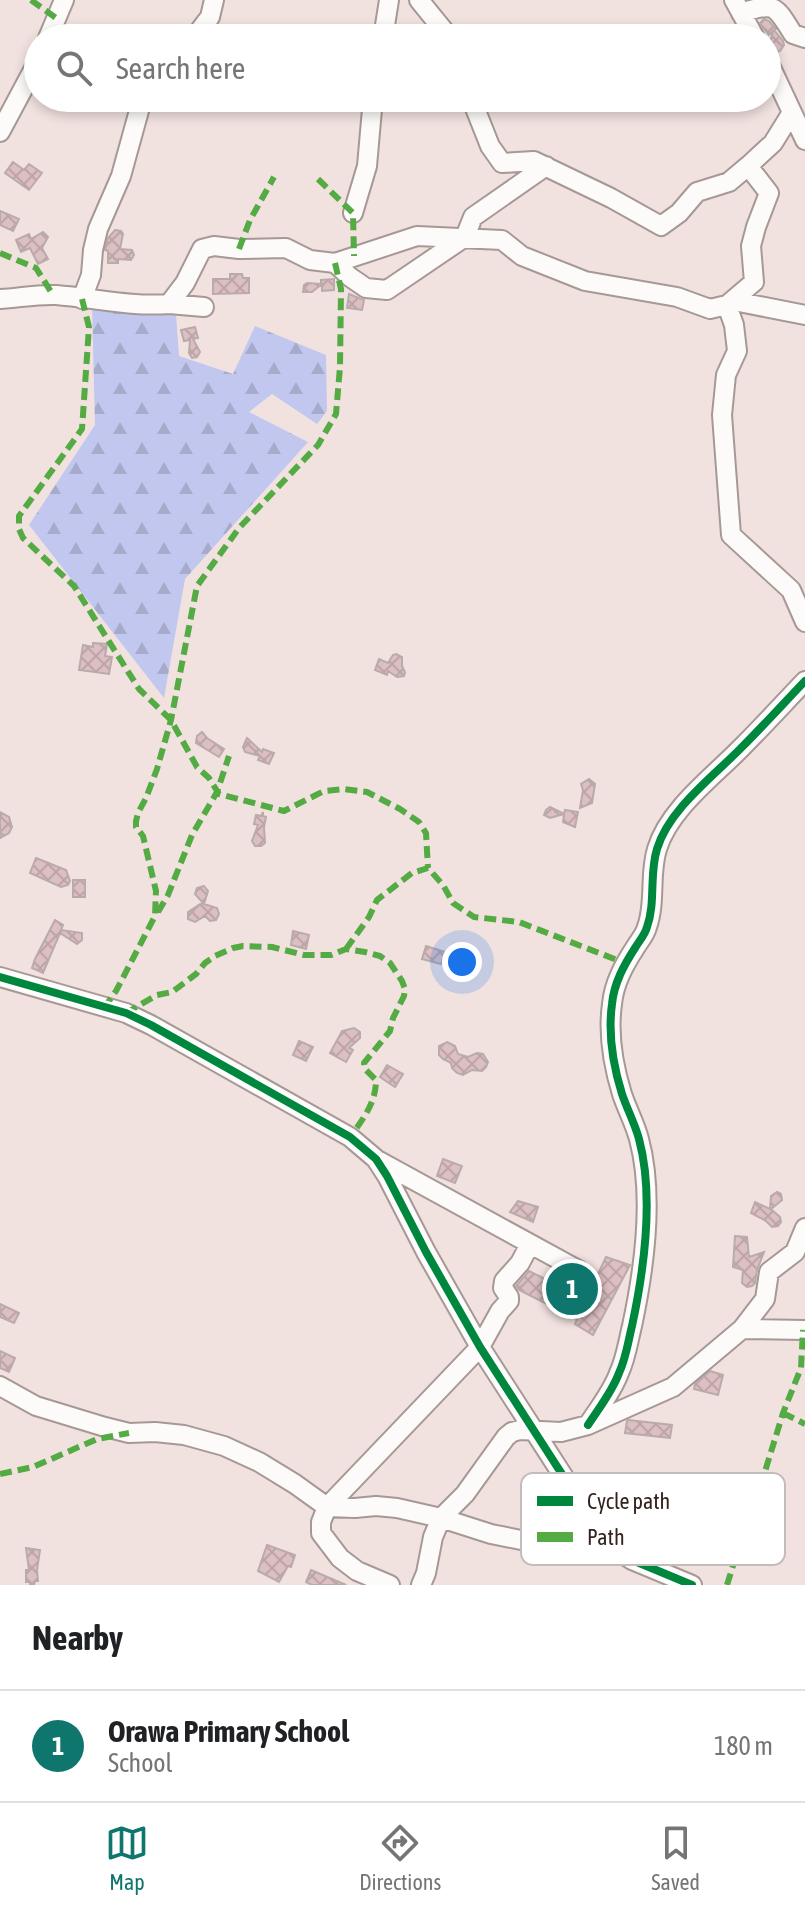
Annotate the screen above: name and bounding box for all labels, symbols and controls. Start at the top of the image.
search box [24,24,781,112]
icon: search [52,46,96,90]
text: Search here [116,51,245,85]
your location [442,942,482,982]
pin: 1 [546,1259,598,1319]
legend [521,1473,785,1565]
text: Cycle path [587,1488,670,1514]
text: Path [587,1524,625,1550]
text: Nearby [32,1618,123,1657]
text: Orawa Primary School [108,1714,349,1748]
text: 1 [52,1731,64,1761]
text: 180 m [714,1731,773,1761]
text: School [108,1748,172,1778]
tab: Map [105,1821,149,1895]
tab: Directions [359,1821,441,1895]
tab: Saved [651,1821,700,1895]

